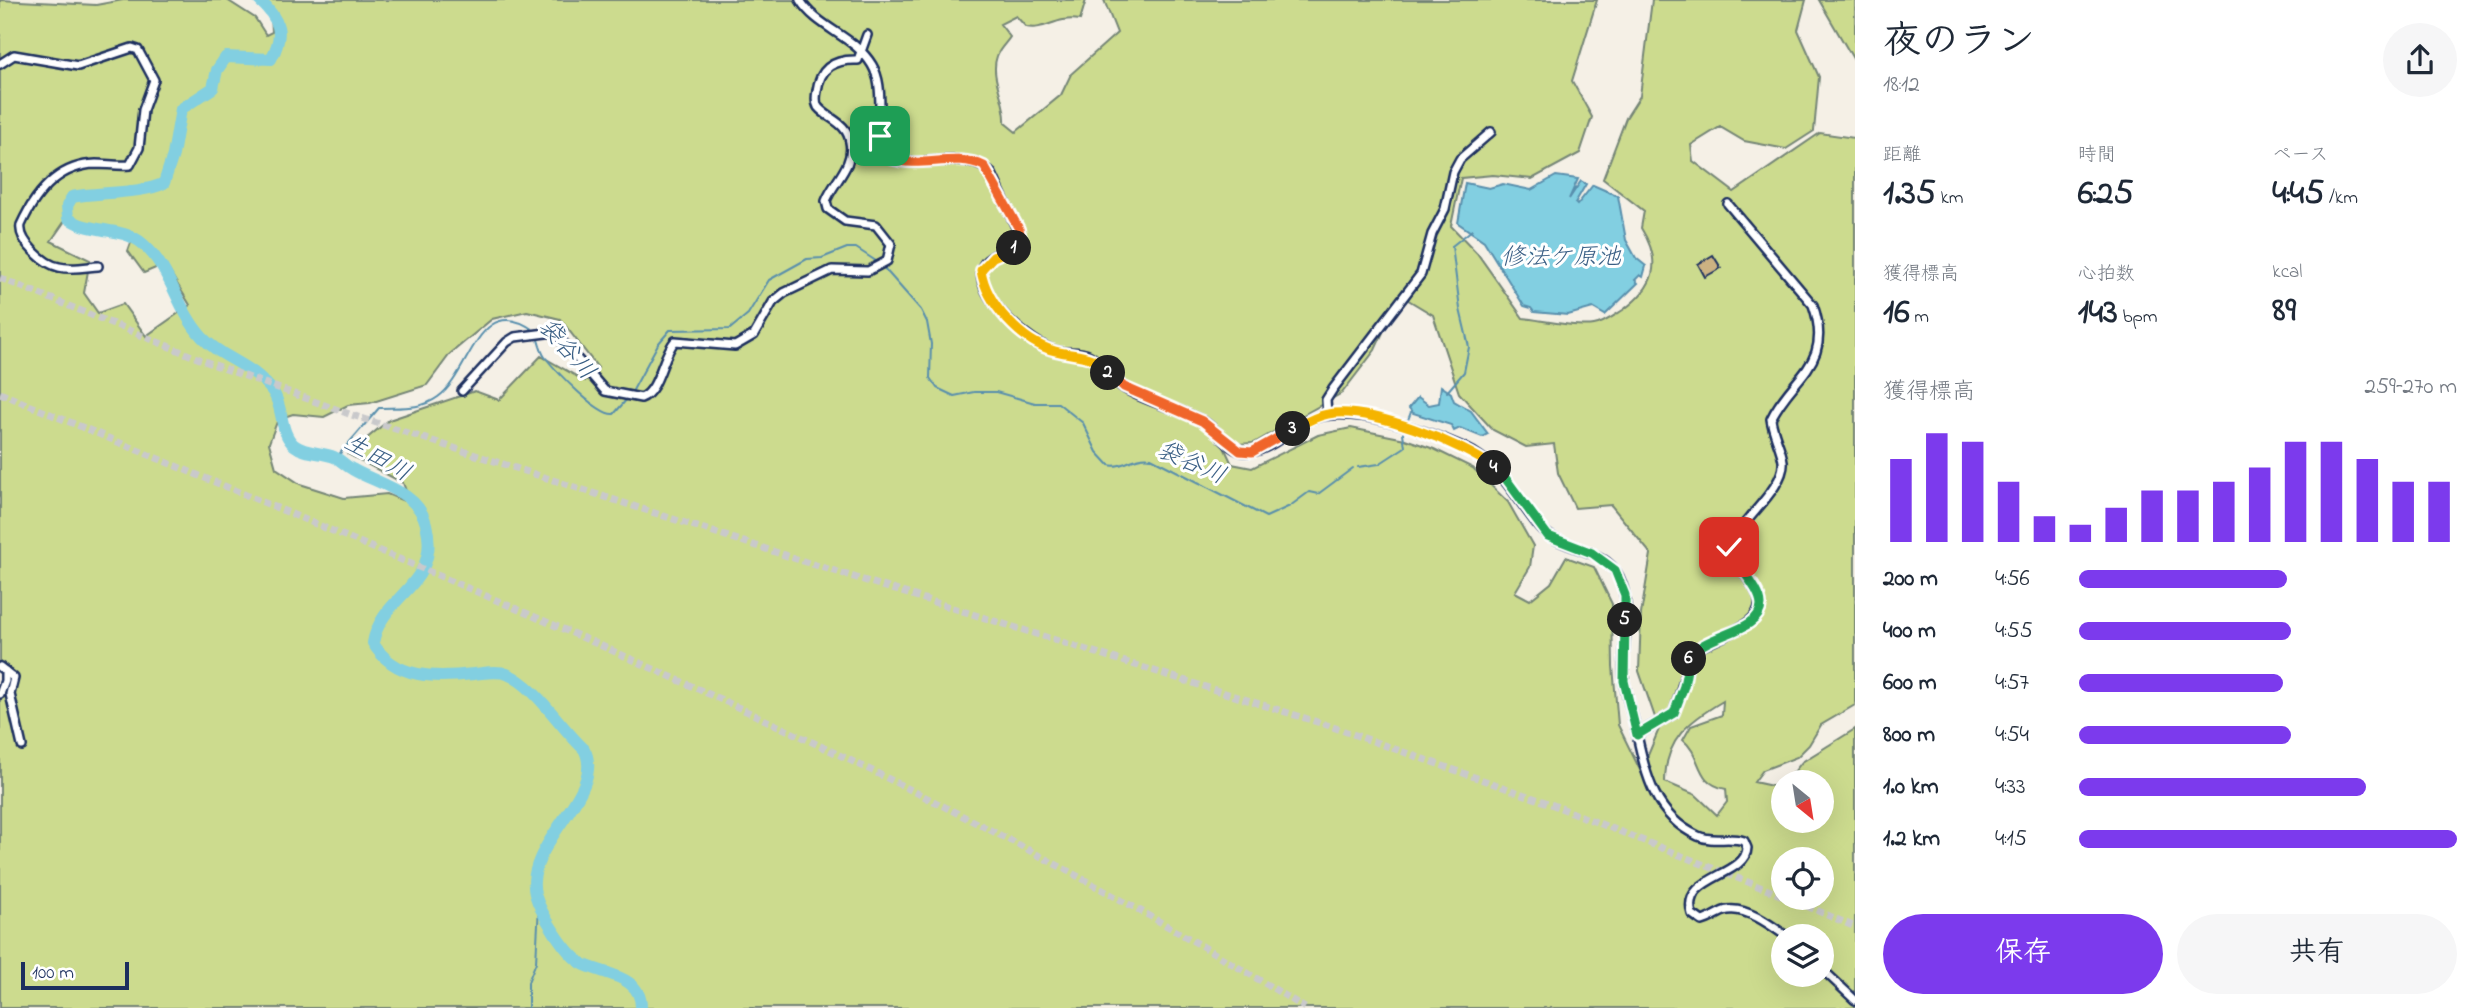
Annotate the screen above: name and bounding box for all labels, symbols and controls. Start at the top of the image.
text: 夜のラン [1883,15,2035,71]
button: share [2383,23,2457,97]
text: 18:12 [1883,69,1920,102]
pin [850,106,910,166]
icon: arrive [861,117,899,155]
text: 距離 [1883,142,1921,169]
text: 時間 [2078,142,2116,169]
text: ペース [2272,142,2328,169]
text: 1.35 [1883,169,1936,220]
text: 6:25 [2078,169,2133,220]
text: 4:45 [2272,169,2324,220]
text: km [1936,185,1964,212]
text: /km [2324,185,2358,212]
pin: 1 [996,230,1032,266]
text: 1 [1010,234,1017,261]
water label: 修法ケ原池 [1501,241,1622,276]
text: kcal [2272,259,2303,286]
text: 獲得標高 [1883,261,1959,288]
text: 心拍数 [2078,261,2135,288]
text: 89 [2272,286,2296,337]
text: 16 [1883,288,1910,339]
text: 143 [2078,288,2118,339]
text: m [1910,304,1929,331]
text: bpm [2118,304,2158,331]
water label: 袋谷川 [529,311,603,389]
pin: 2 [1090,356,1126,390]
text: 2 [1103,359,1112,386]
text: 259–270 m [2364,371,2457,404]
text: 獲得標高 [1883,376,1975,409]
pin: 3 [1276,412,1310,446]
text: 3 [1289,415,1296,442]
water label: 生田川 [337,426,417,492]
water label: 袋谷川 [1151,433,1231,495]
pin: 4 [1476,450,1512,486]
text: 4 [1490,454,1497,481]
pin [1699,517,1759,577]
icon: check [1710,528,1748,566]
text: 200 m [1883,563,1938,596]
text: 4:56 [1995,563,2030,596]
pin: 5 [1608,602,1642,638]
text: 5 [1619,606,1630,633]
text: 400 m [1883,615,1936,648]
text: 4:55 [1995,615,2033,648]
pin: 6 [1672,642,1706,676]
text: 6 [1684,645,1693,672]
text: 600 m [1883,667,1937,700]
text: 4:57 [1995,667,2029,700]
text: 800 m [1883,719,1935,752]
text: 4:54 [1995,719,2029,752]
north arrow [1771,770,1834,833]
map controls [1771,770,1834,987]
text: 1.0 km [1883,771,1939,804]
text: 4:33 [1995,771,2025,804]
text: 1.2 km [1883,823,1940,856]
text: 4:15 [1995,823,2027,856]
button: locate [1771,847,1834,910]
button: 保存 [1883,914,2163,994]
button: 共有 [2177,914,2457,994]
button: layers [1771,924,1834,987]
scale bar [21,959,130,991]
text: 100 m [32,960,74,987]

